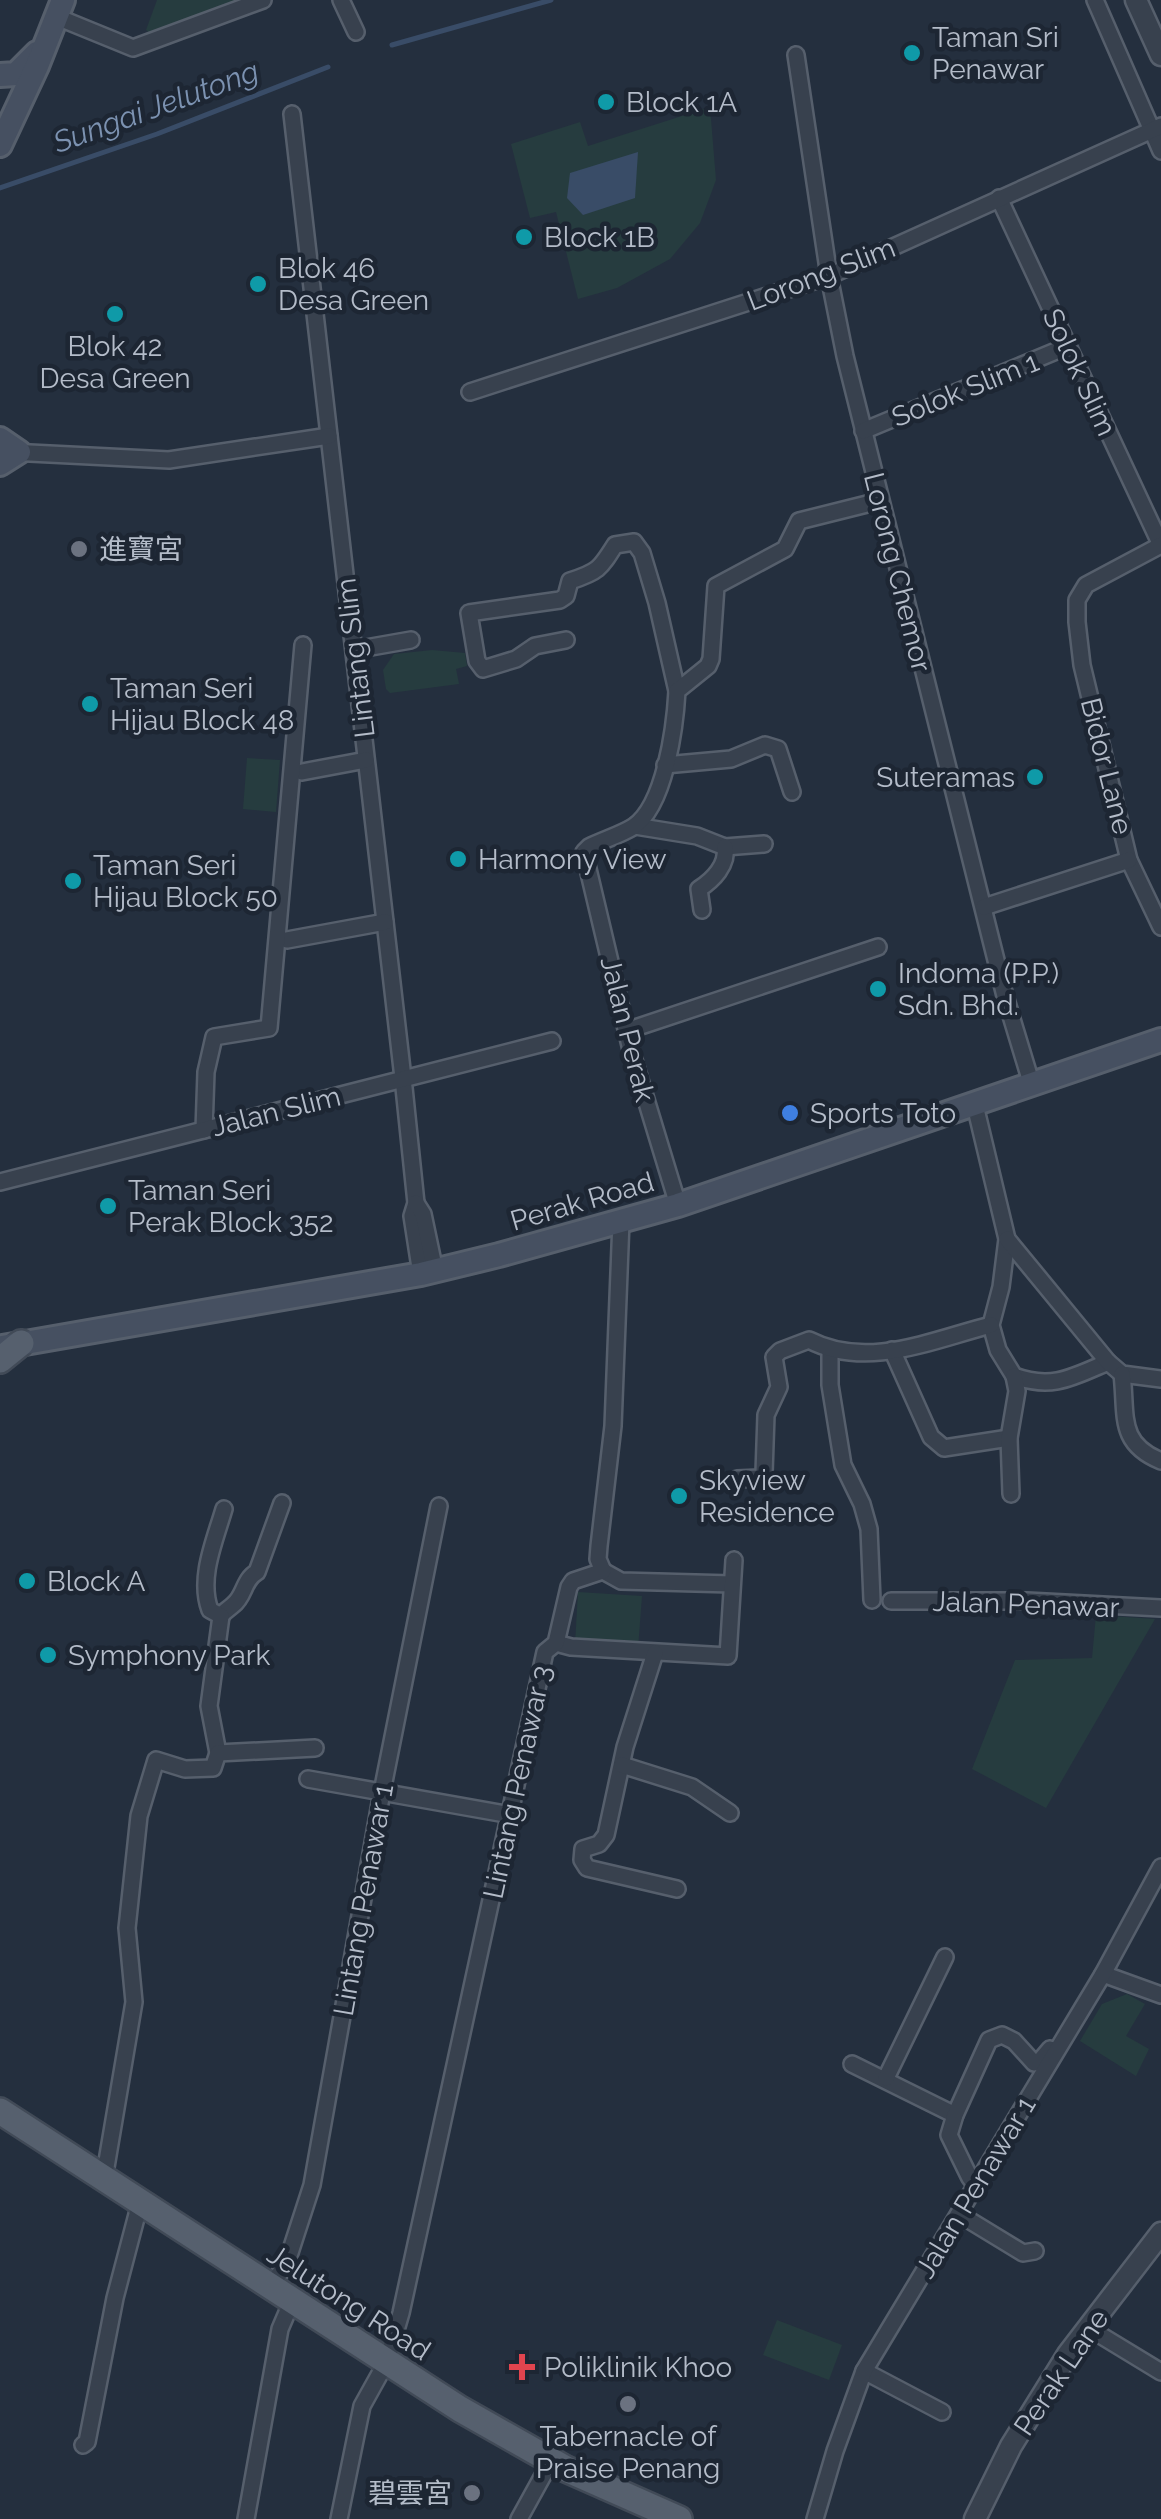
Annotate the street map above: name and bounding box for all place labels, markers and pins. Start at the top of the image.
place label: Taman Sri Penawar [932,21,1059,86]
marker: Taman Sri Penawar [901,42,923,64]
place label: Block 1A [626,86,737,119]
marker: Block 1A [595,91,617,113]
place label: Block 1B [544,221,655,254]
marker: Block 1B [513,226,535,248]
place label: Blok 46 Desa Green [278,252,429,317]
marker: Blok 46 Desa Green [247,273,269,295]
marker: Blok 42 Desa Green [104,303,126,325]
place label: Blok 42 Desa Green [39,330,191,395]
place label: 進寶宮 [99,533,183,566]
marker: 進寶宮 [68,538,90,560]
place label: Taman Seri Hijau Block 48 [110,672,294,737]
marker: Taman Seri Hijau Block 48 [79,693,101,715]
place label: Suteramas [876,761,1015,794]
marker: Suteramas [1024,766,1046,788]
place label: Harmony View [478,843,667,876]
marker: Harmony View [447,848,469,870]
place label: Taman Seri Hijau Block 50 [93,849,278,914]
marker: Taman Seri Hijau Block 50 [62,870,84,892]
place label: Indoma (P.P.) Sdn. Bhd. [898,957,1059,1022]
marker: Indoma (P.P.) Sdn. Bhd. [867,978,889,1000]
place label: Sports Toto [810,1097,956,1130]
marker: Sports Toto [779,1102,801,1124]
place label: Taman Seri Perak Block 352 [128,1174,334,1239]
marker: Taman Seri Perak Block 352 [97,1195,119,1217]
place label: Skyview Residence [699,1464,835,1529]
marker: Skyview Residence [668,1485,690,1507]
place label: Block A [47,1565,145,1598]
marker: Block A [16,1570,38,1592]
place label: Symphony Park [68,1639,271,1672]
marker: Symphony Park [37,1644,59,1666]
place label: Poliklinik Khoo [544,2351,732,2384]
marker: Poliklinik Khoo [509,2354,535,2380]
marker: Tabernacle of Praise Penang [617,2393,639,2415]
place label: Tabernacle of Praise Penang [536,2420,720,2485]
place label: 碧雲宮 [368,2477,452,2510]
marker: 碧雲宮 [461,2482,483,2504]

